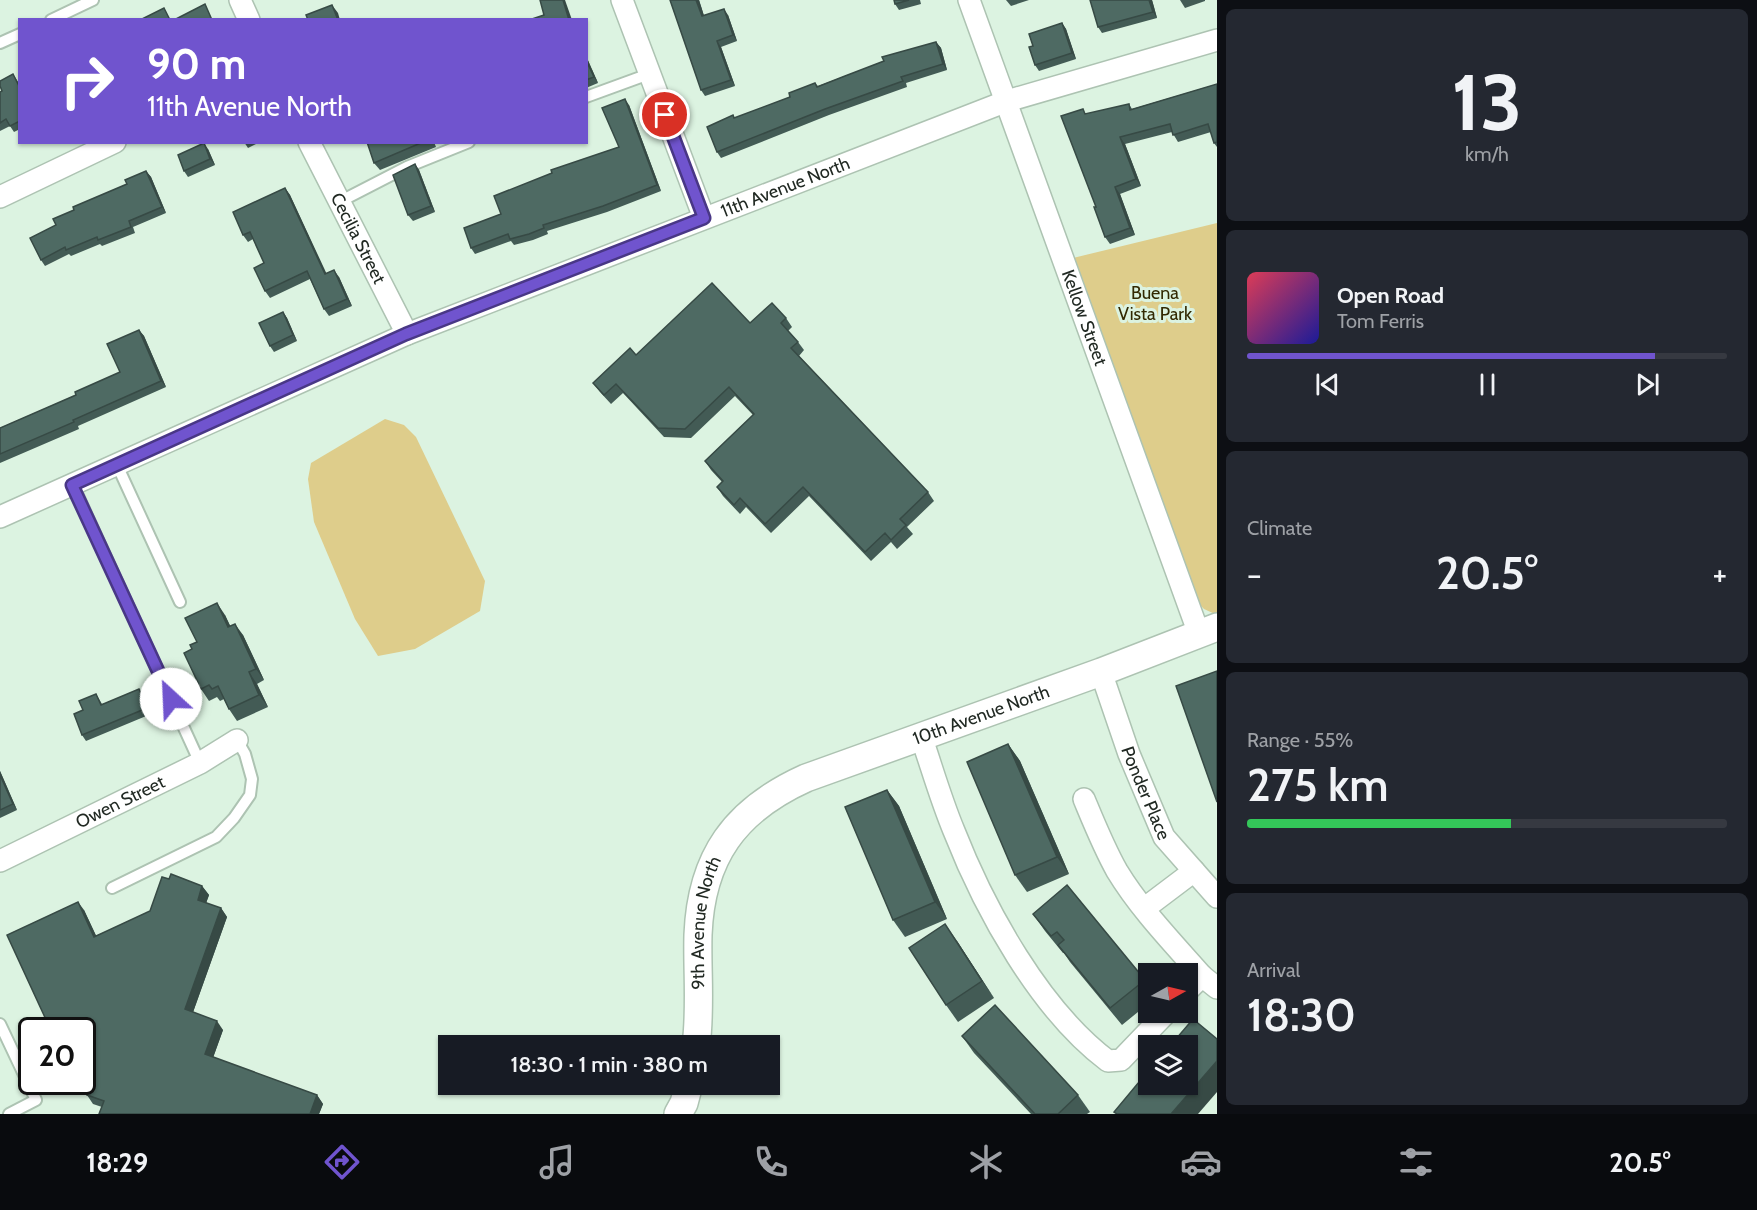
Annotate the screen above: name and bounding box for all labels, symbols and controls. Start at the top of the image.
text: 90 m [147,38,246,90]
icon: right [48,42,126,120]
text: 13 [1452,55,1522,150]
pin [639,89,690,140]
text: 11th Avenue North [147,90,352,123]
icon: arrive [648,98,681,131]
text: km/h [1465,142,1509,166]
street label: 11th Avenue North [718,152,853,222]
street label: Cecilia Street [326,189,390,287]
street label: Kellow Street [1057,267,1112,369]
park label: Buena Vista Park [1118,282,1193,325]
text: Open Road [1337,282,1444,309]
text: Tom Ferris [1337,309,1424,333]
icon: previous [1311,368,1344,401]
icon: pause [1471,368,1504,401]
icon: next [1631,368,1664,401]
text: Climate [1247,516,1312,540]
text: 20.5° [1436,546,1538,600]
text: − [1247,554,1262,594]
text: + [1712,554,1727,594]
position arrow [139,667,203,731]
street label: 10th Avenue North [910,680,1052,750]
text: Range · 55% [1247,728,1353,752]
street label: Ponder Place [1116,743,1175,843]
text: 275 km [1247,758,1388,812]
street label: Owen Street [72,771,168,833]
street label: 9th Avenue North [687,852,726,990]
text: Arrival [1247,958,1300,982]
north arrow [1138,963,1198,1023]
map controls [1138,963,1198,1095]
text: 18:30 [1247,988,1356,1042]
speed limit sign: 20 [18,1017,96,1095]
button: layers [1138,1035,1198,1095]
text: 18:30 · 1 min · 380 m [510,1051,708,1078]
icon: directions [321,1141,363,1183]
icon: music [536,1141,578,1183]
icon: phone [750,1141,792,1183]
icon: climate [965,1141,1007,1183]
icon: car [1180,1141,1222,1183]
icon: filters [1395,1141,1437,1183]
text: 18:29 [86,1146,148,1179]
text: 20.5° [1609,1146,1671,1179]

